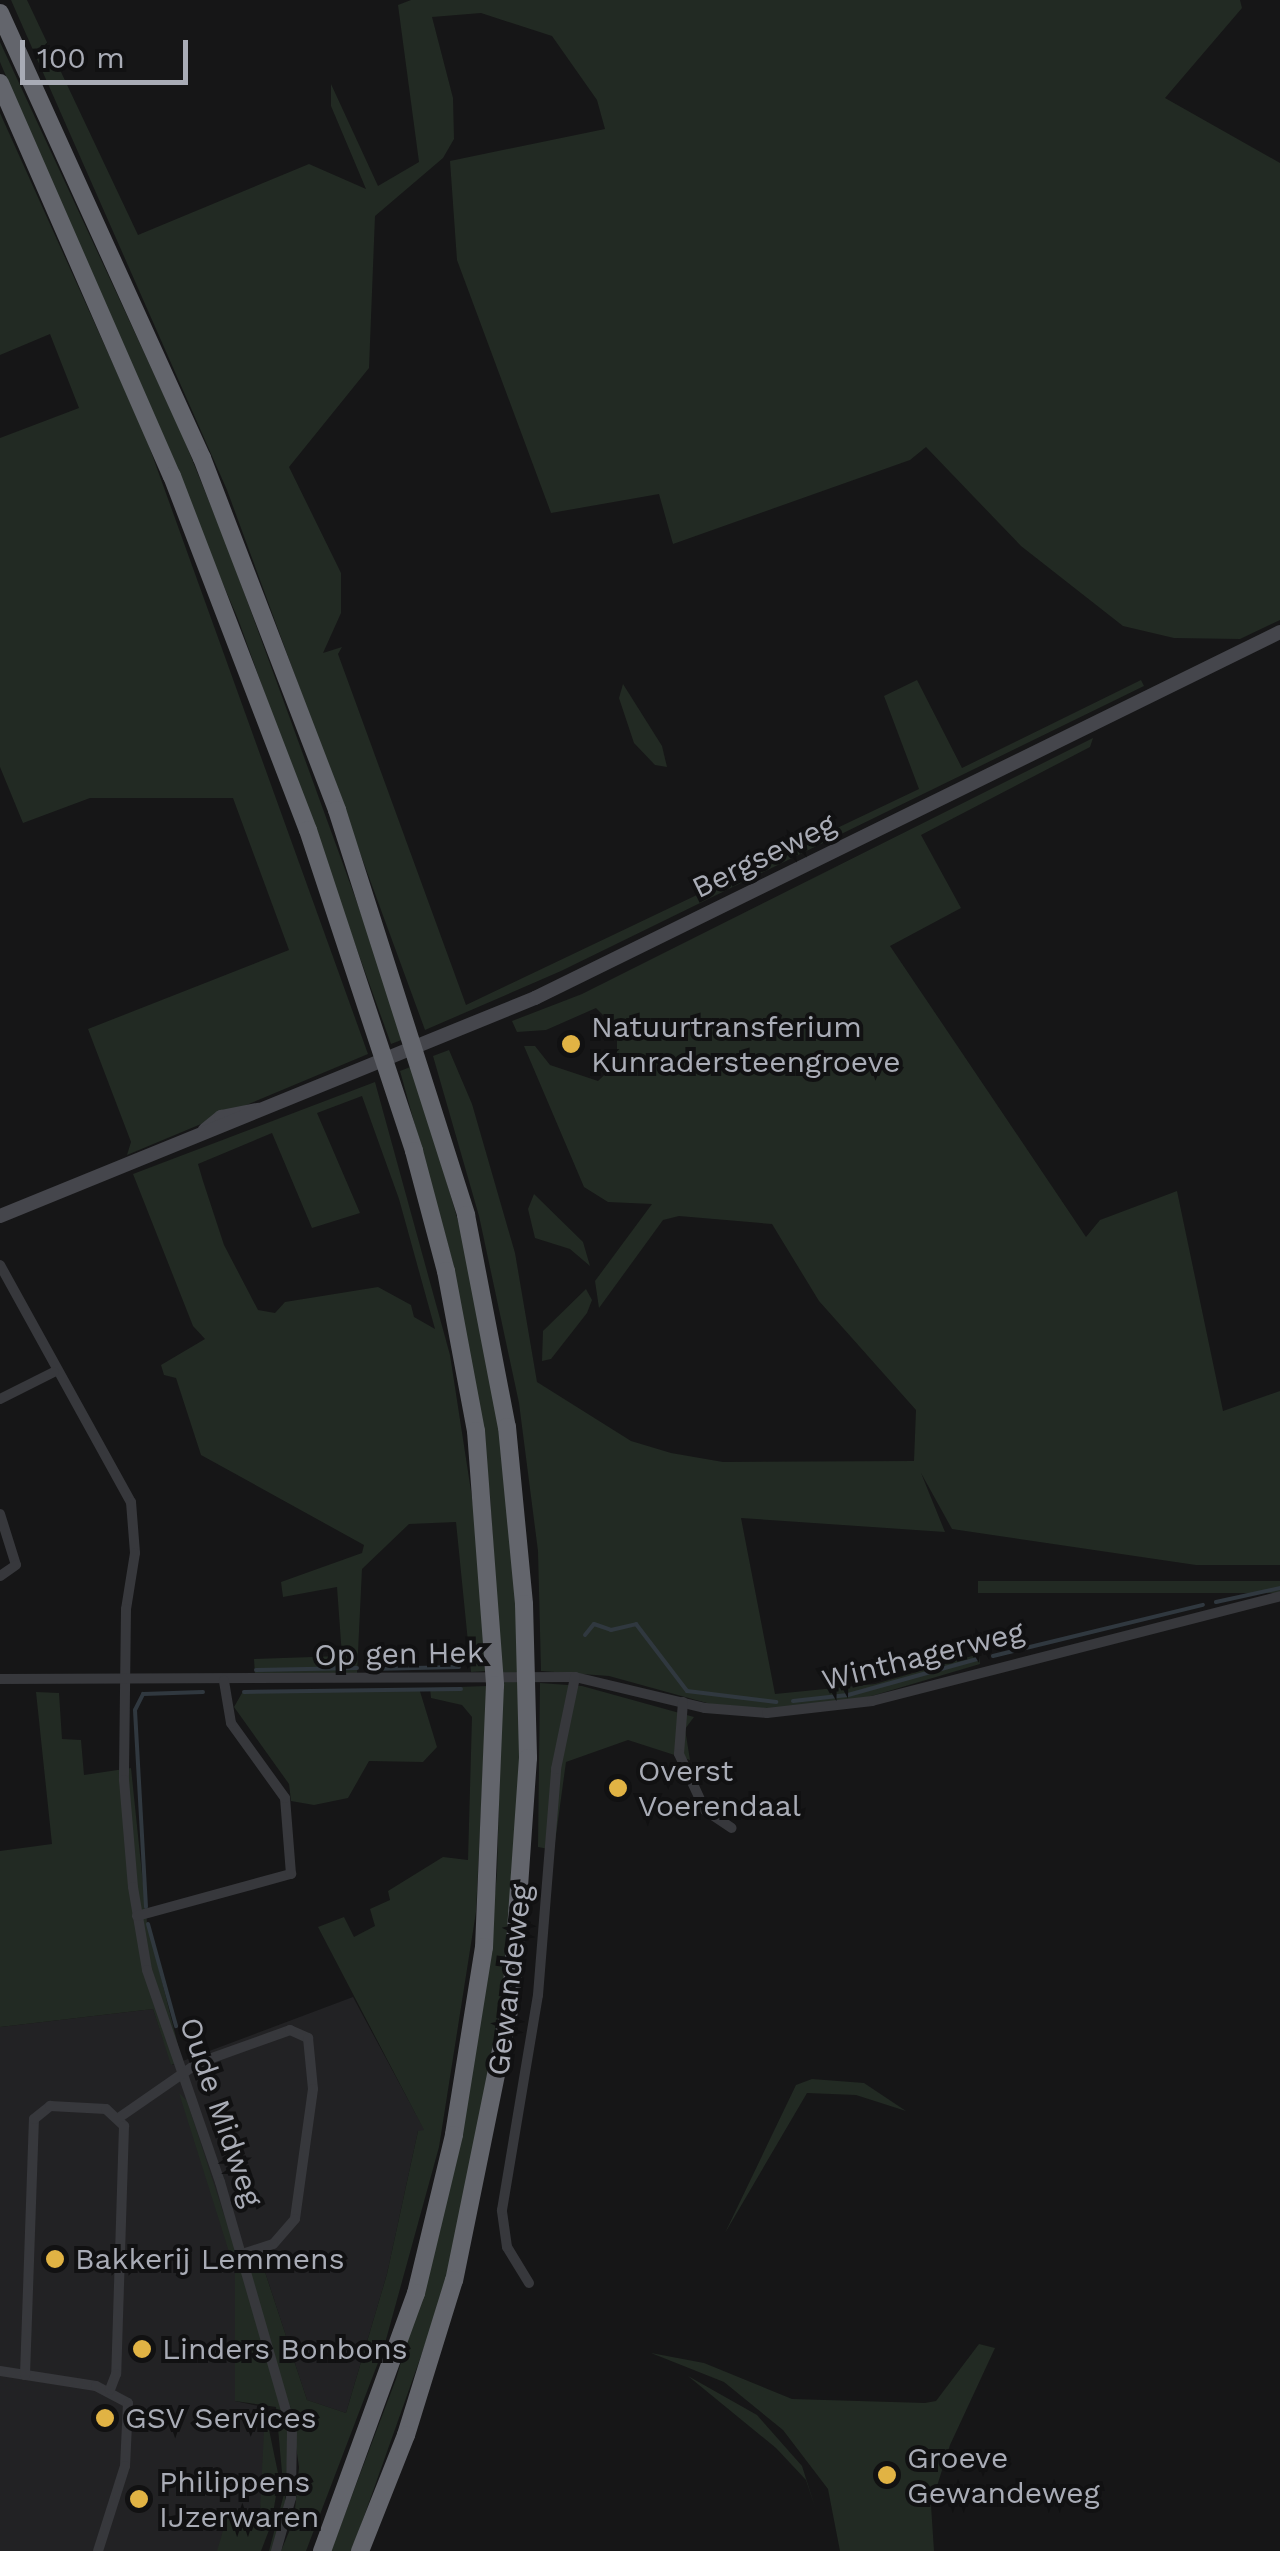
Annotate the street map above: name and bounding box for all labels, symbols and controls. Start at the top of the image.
scale bar [25,20,192,82]
text: 100 m [37,40,125,75]
street label: Bergseweg [686,806,842,906]
place label: Natuurtransferium Kunradersteengroeve [591,1009,901,1080]
marker: Natuurtransferium Kunradersteengroeve [560,1033,582,1055]
street label: Winthagerweg [818,1614,1028,1698]
street label: Op gen Hek [314,1635,484,1673]
place label: Overst Voerendaal [638,1753,801,1824]
marker: Overst Voerendaal [607,1777,629,1799]
street label: Gewandeweg [480,1882,540,2078]
street label: Oude Midweg [172,2013,270,2211]
place label: Bakkerij Lemmens [75,2241,344,2277]
marker: Bakkerij Lemmens [44,2248,66,2270]
place label: Linders Bonbons [162,2331,408,2367]
marker: Linders Bonbons [131,2338,153,2360]
place label: GSV Services [125,2400,318,2436]
marker: GSV Services [94,2407,116,2429]
place label: Groeve Gewandeweg [907,2440,1100,2510]
place label: Philippens IJzerwaren [159,2464,319,2534]
marker: Groeve Gewandeweg [876,2464,898,2486]
marker: Philippens IJzerwaren [128,2488,150,2510]

